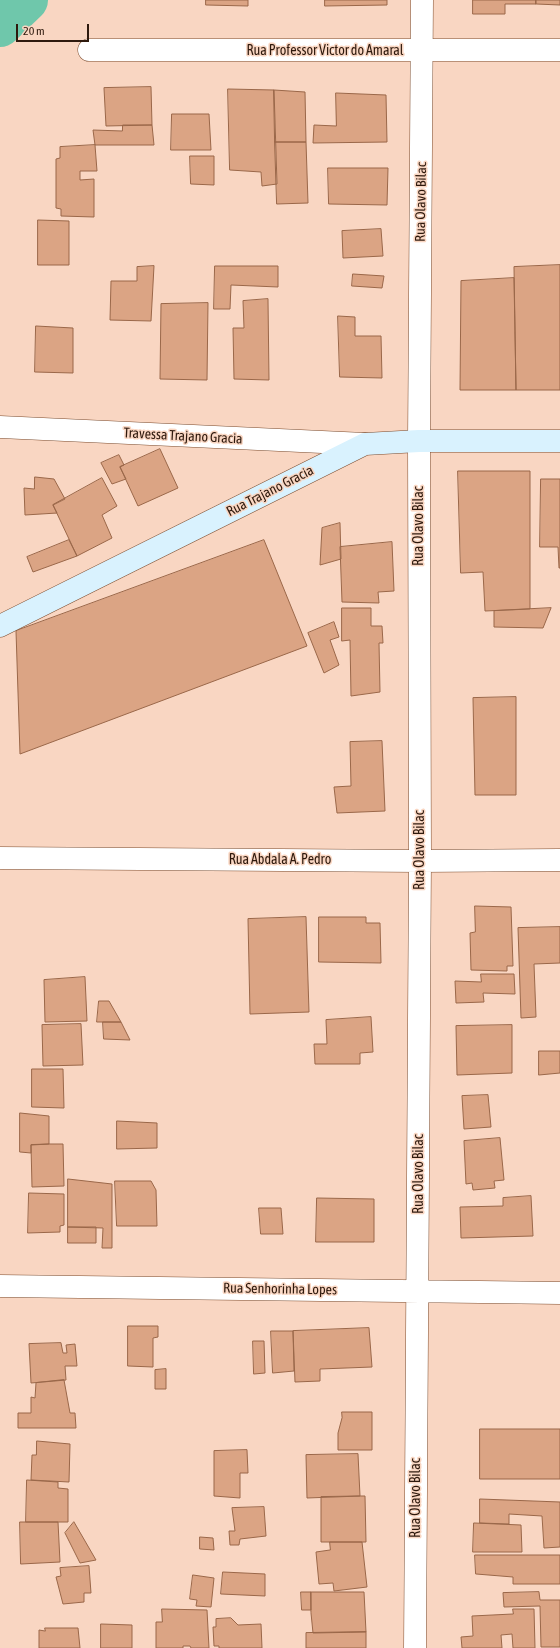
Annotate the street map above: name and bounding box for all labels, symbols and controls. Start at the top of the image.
scale bar [18,16,91,42]
text: 20 m [23,24,45,38]
street label: Rua Professor Victor do Amaral [247,43,403,59]
street label: Rua Olavo Bilac [412,162,430,242]
street label: Travessa Trajano Gracia [123,424,243,448]
street label: Rua Trajano Gracia [224,462,316,520]
street label: Rua Olavo Bilac [411,486,427,566]
street label: Rua Olavo Bilac [412,810,428,890]
street label: Rua Abdala A. Pedro [229,852,331,868]
street label: Rua Olavo Bilac [411,1134,427,1214]
street label: Rua Senhorinha Lopes [223,1280,337,1298]
street label: Rua Olavo Bilac [408,1458,424,1538]

